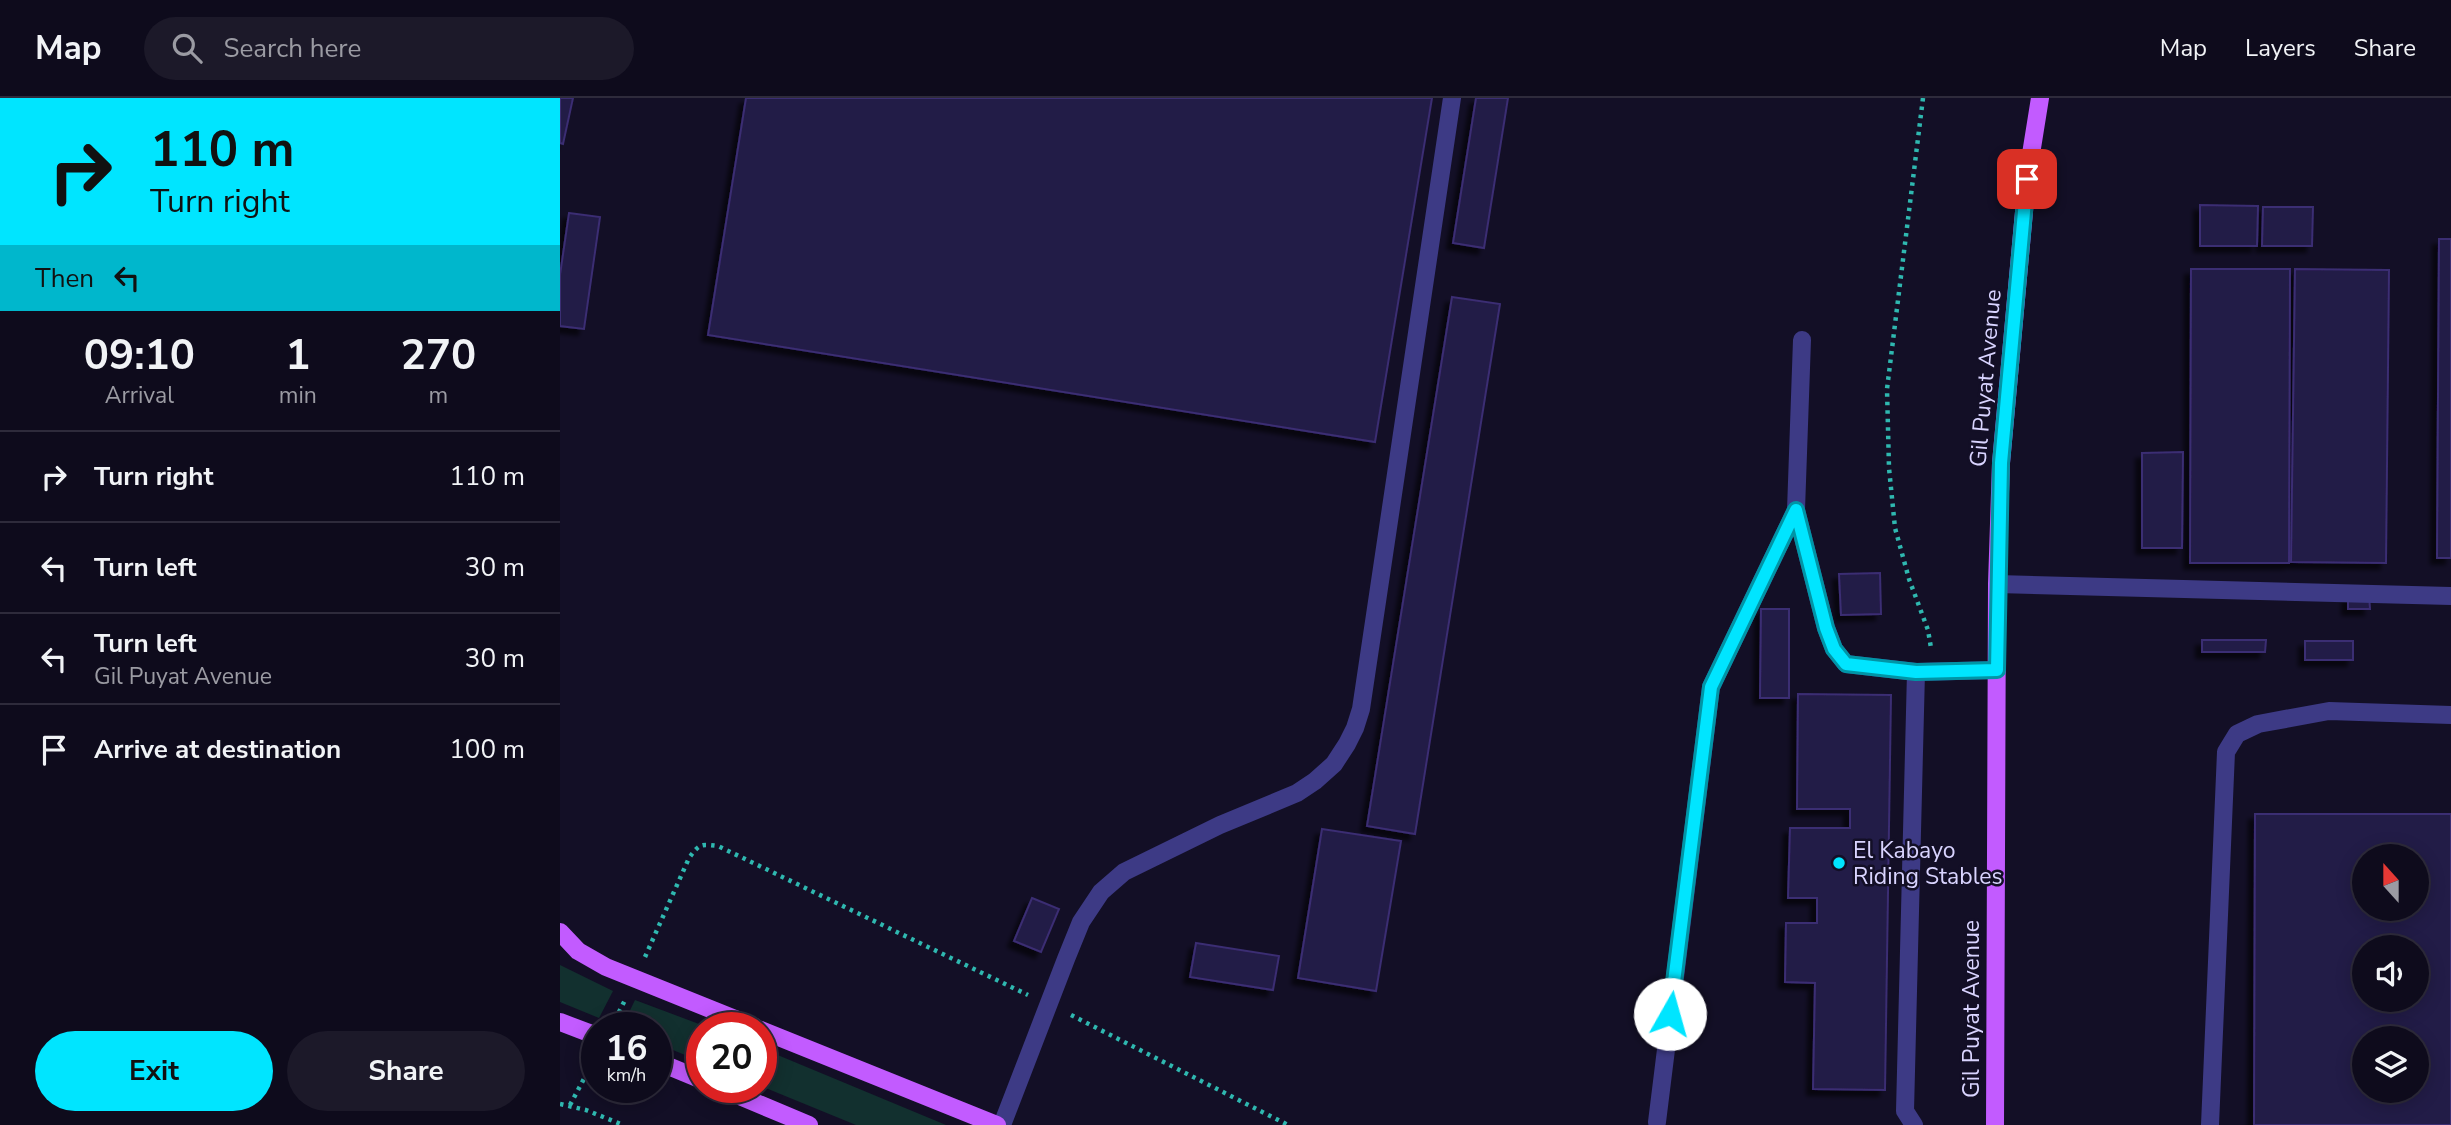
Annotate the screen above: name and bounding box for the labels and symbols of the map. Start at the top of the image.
pin [1997,149,2057,209]
street label: Gil Puyat Avenue [1962,288,2009,468]
place label: El Kabayo Riding Stables [1853,835,2003,892]
north arrow [2352,844,2429,920]
marker: El Kabayo Riding Stables [1831,855,1847,871]
street label: Gil Puyat Avenue [1956,920,1987,1098]
position arrow [1633,977,1707,1051]
speed limit sign: 20 [686,1012,777,1103]

